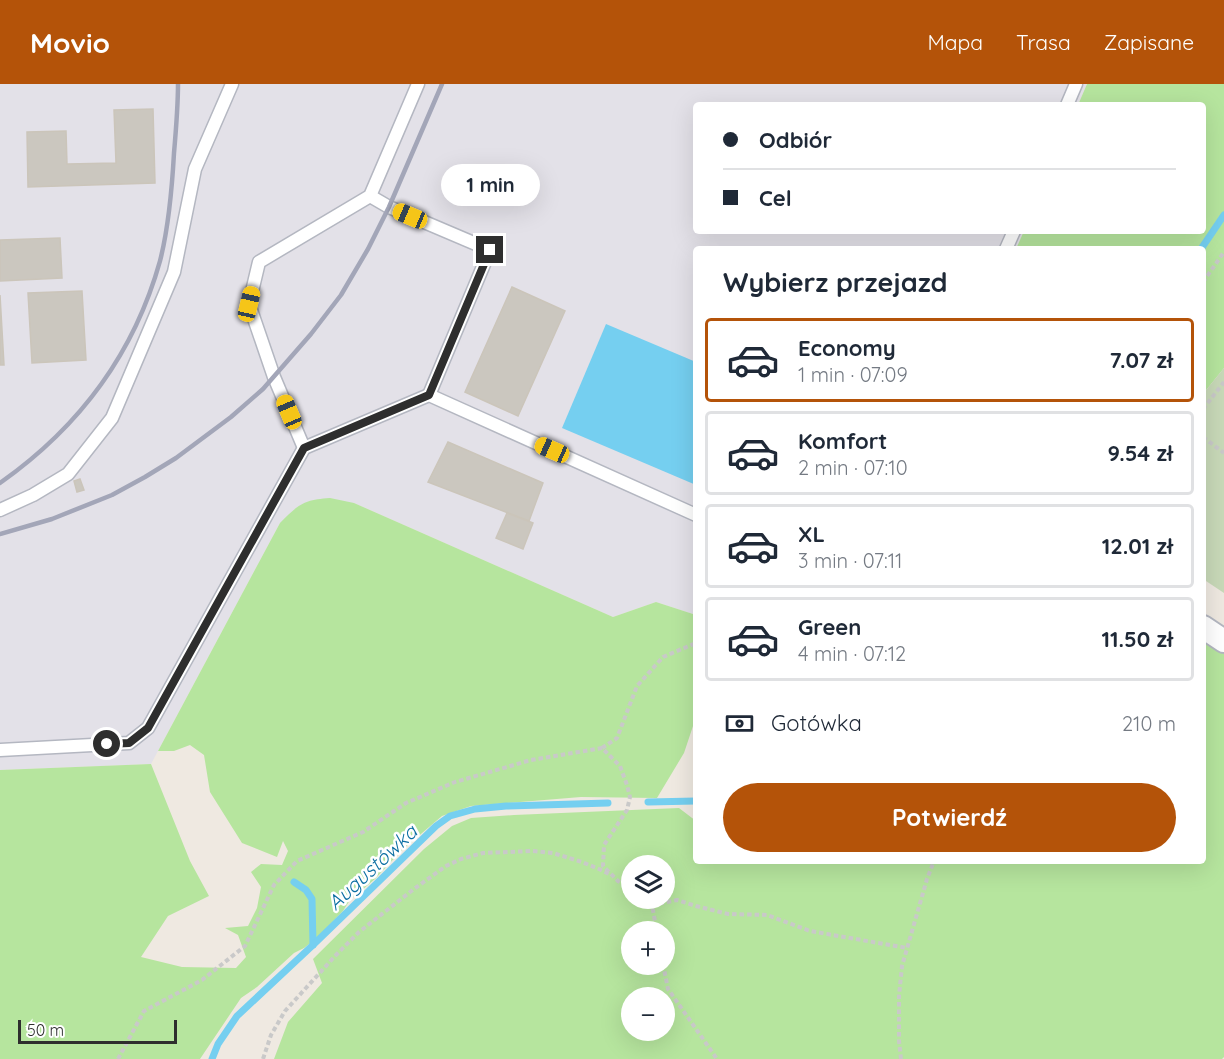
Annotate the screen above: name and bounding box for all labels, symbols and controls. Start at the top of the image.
text: Movio [30,25,110,60]
text: Mapa [928,29,983,55]
text: Trasa [1016,29,1071,55]
text: Zapisane [1104,29,1194,55]
text: Odbiór [759,126,832,154]
callout: 1 min [440,163,540,205]
text: 1 min [466,172,515,197]
text: Cel [759,184,792,212]
car [390,201,430,231]
route end [476,236,503,263]
text: Wybierz przejazd [723,265,947,299]
car [236,284,262,324]
icon: car [726,333,780,387]
text: Economy [798,334,896,362]
text: 7.07 zł [1110,346,1173,374]
text: 1 min · 07:09 [798,362,908,387]
car [274,392,304,432]
icon: car [726,426,780,480]
text: Komfort [798,427,887,455]
car [532,434,572,466]
text: 9.54 zł [1108,439,1173,467]
text: 2 min · 07:10 [798,455,908,480]
icon: car [726,519,780,573]
text: XL [798,520,825,548]
text: 12.01 zł [1102,532,1173,560]
text: 3 min · 07:11 [798,548,902,573]
icon: car [726,612,780,666]
text: Green [798,613,861,641]
text: 11.50 zł [1101,625,1173,653]
text: 4 min · 07:12 [798,641,906,666]
icon: cash [723,707,756,740]
text: Gotówka [771,709,862,737]
text: 210 m [1122,711,1176,736]
route start [93,730,120,757]
button: Potwierdź [723,783,1176,852]
water label: Augustówka [322,818,423,915]
map controls [621,855,675,1041]
button: layers [621,855,675,909]
button: + [621,921,675,975]
button: − [621,987,675,1041]
scale bar [18,1017,177,1044]
text: 50 m [27,1020,64,1040]

